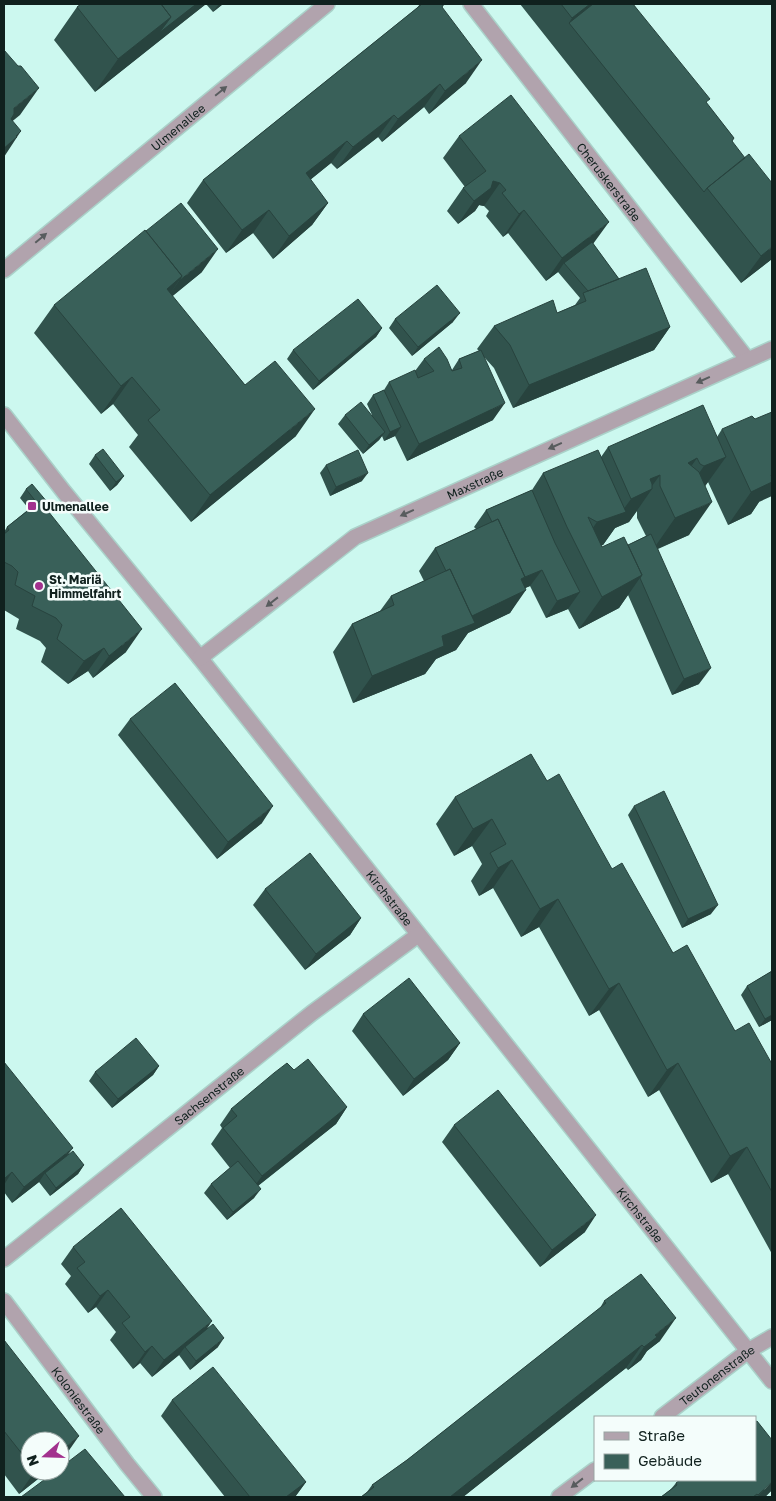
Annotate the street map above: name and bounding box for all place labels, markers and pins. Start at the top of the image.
place label: Ulmenallee [42,499,109,514]
marker: Ulmenallee [26,500,38,512]
place label: St. Mariä Himmelfahrt [49,572,122,601]
marker: St. Mariä Himmelfahrt [33,580,45,592]

